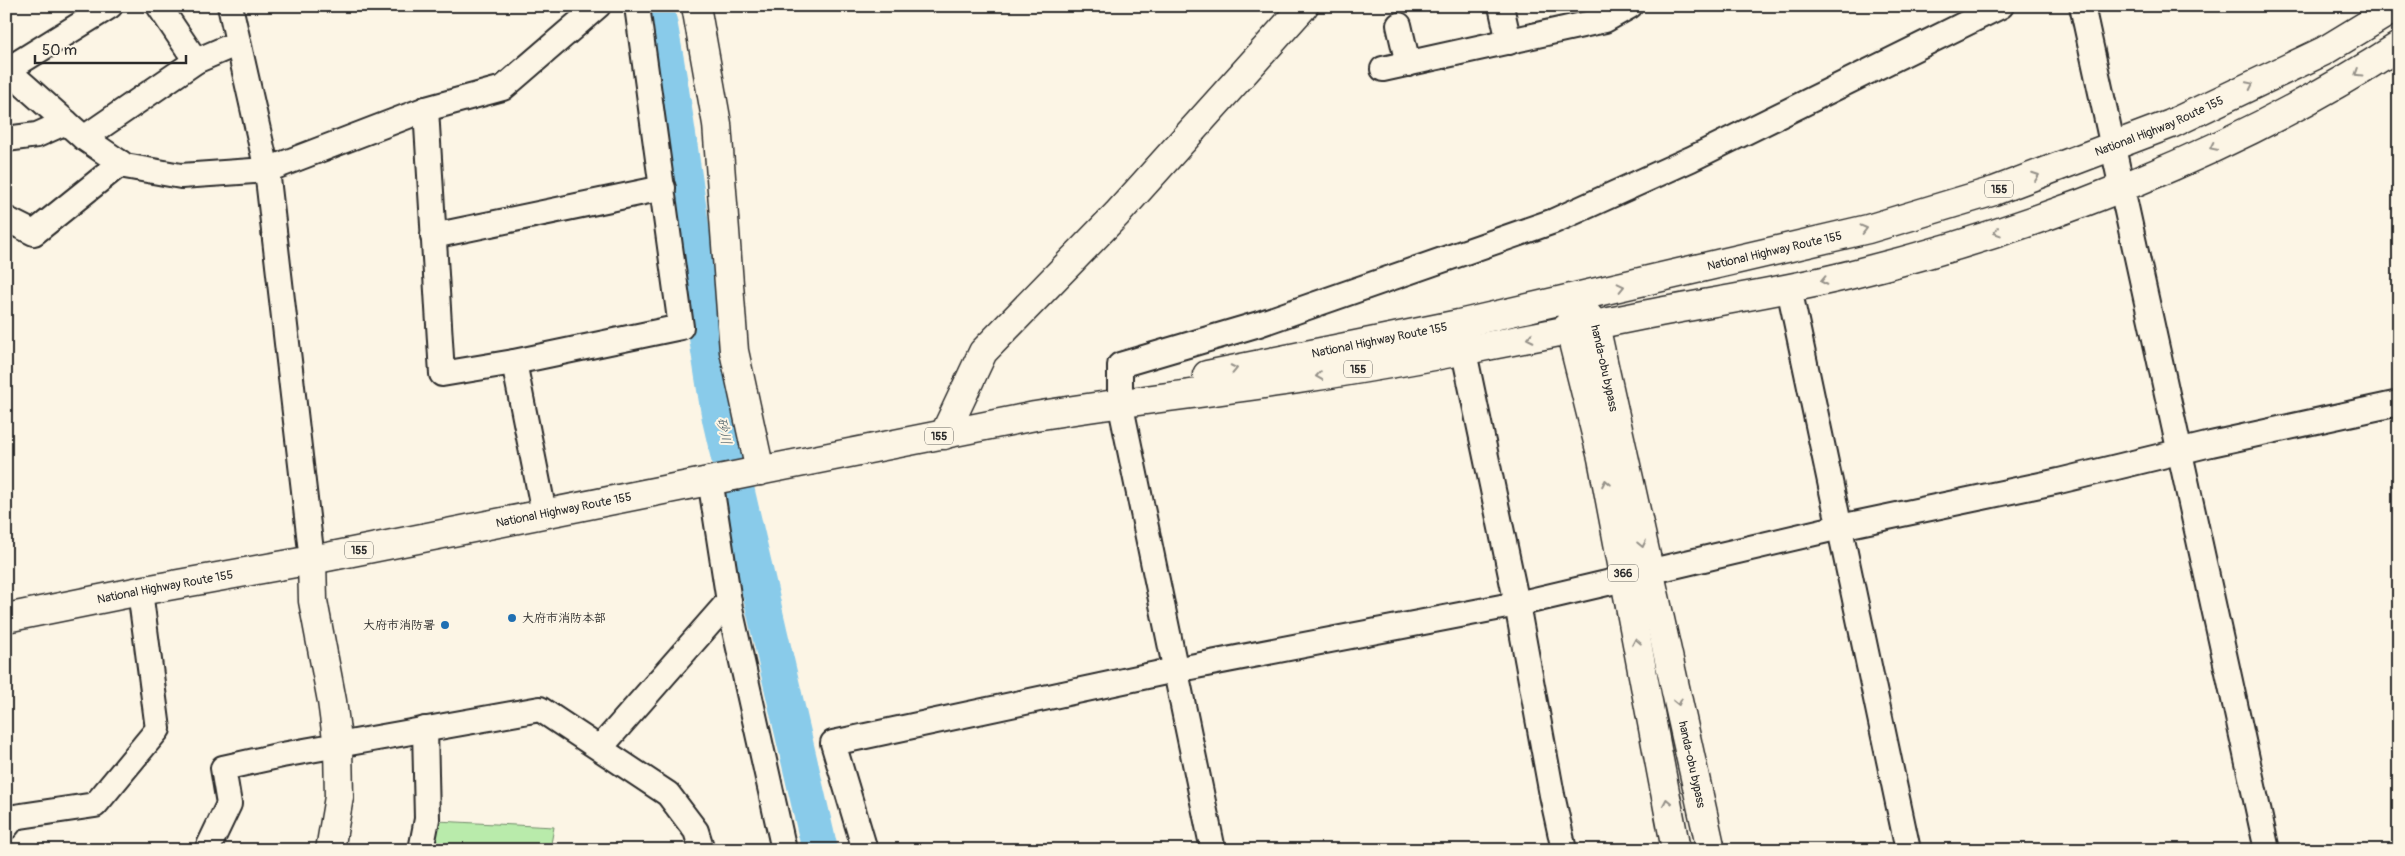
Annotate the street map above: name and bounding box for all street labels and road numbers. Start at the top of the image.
street label: National Highway Route 155 [2093,93,2226,160]
road number: 155 [1985,180,2013,198]
street label: National Highway Route 155 [1706,228,1843,274]
street label: National Highway Route 155 [1310,319,1449,361]
street label: handa-obu bypass [1588,323,1622,414]
road number: 155 [1344,360,1372,378]
road number: 155 [925,428,953,444]
street label: National Highway Route 155 [494,489,633,531]
road number: 155 [345,542,373,558]
road number: 366 [1608,564,1638,582]
street label: National Highway Route 155 [96,567,234,607]
street label: handa-obu bypass [1675,720,1709,810]

